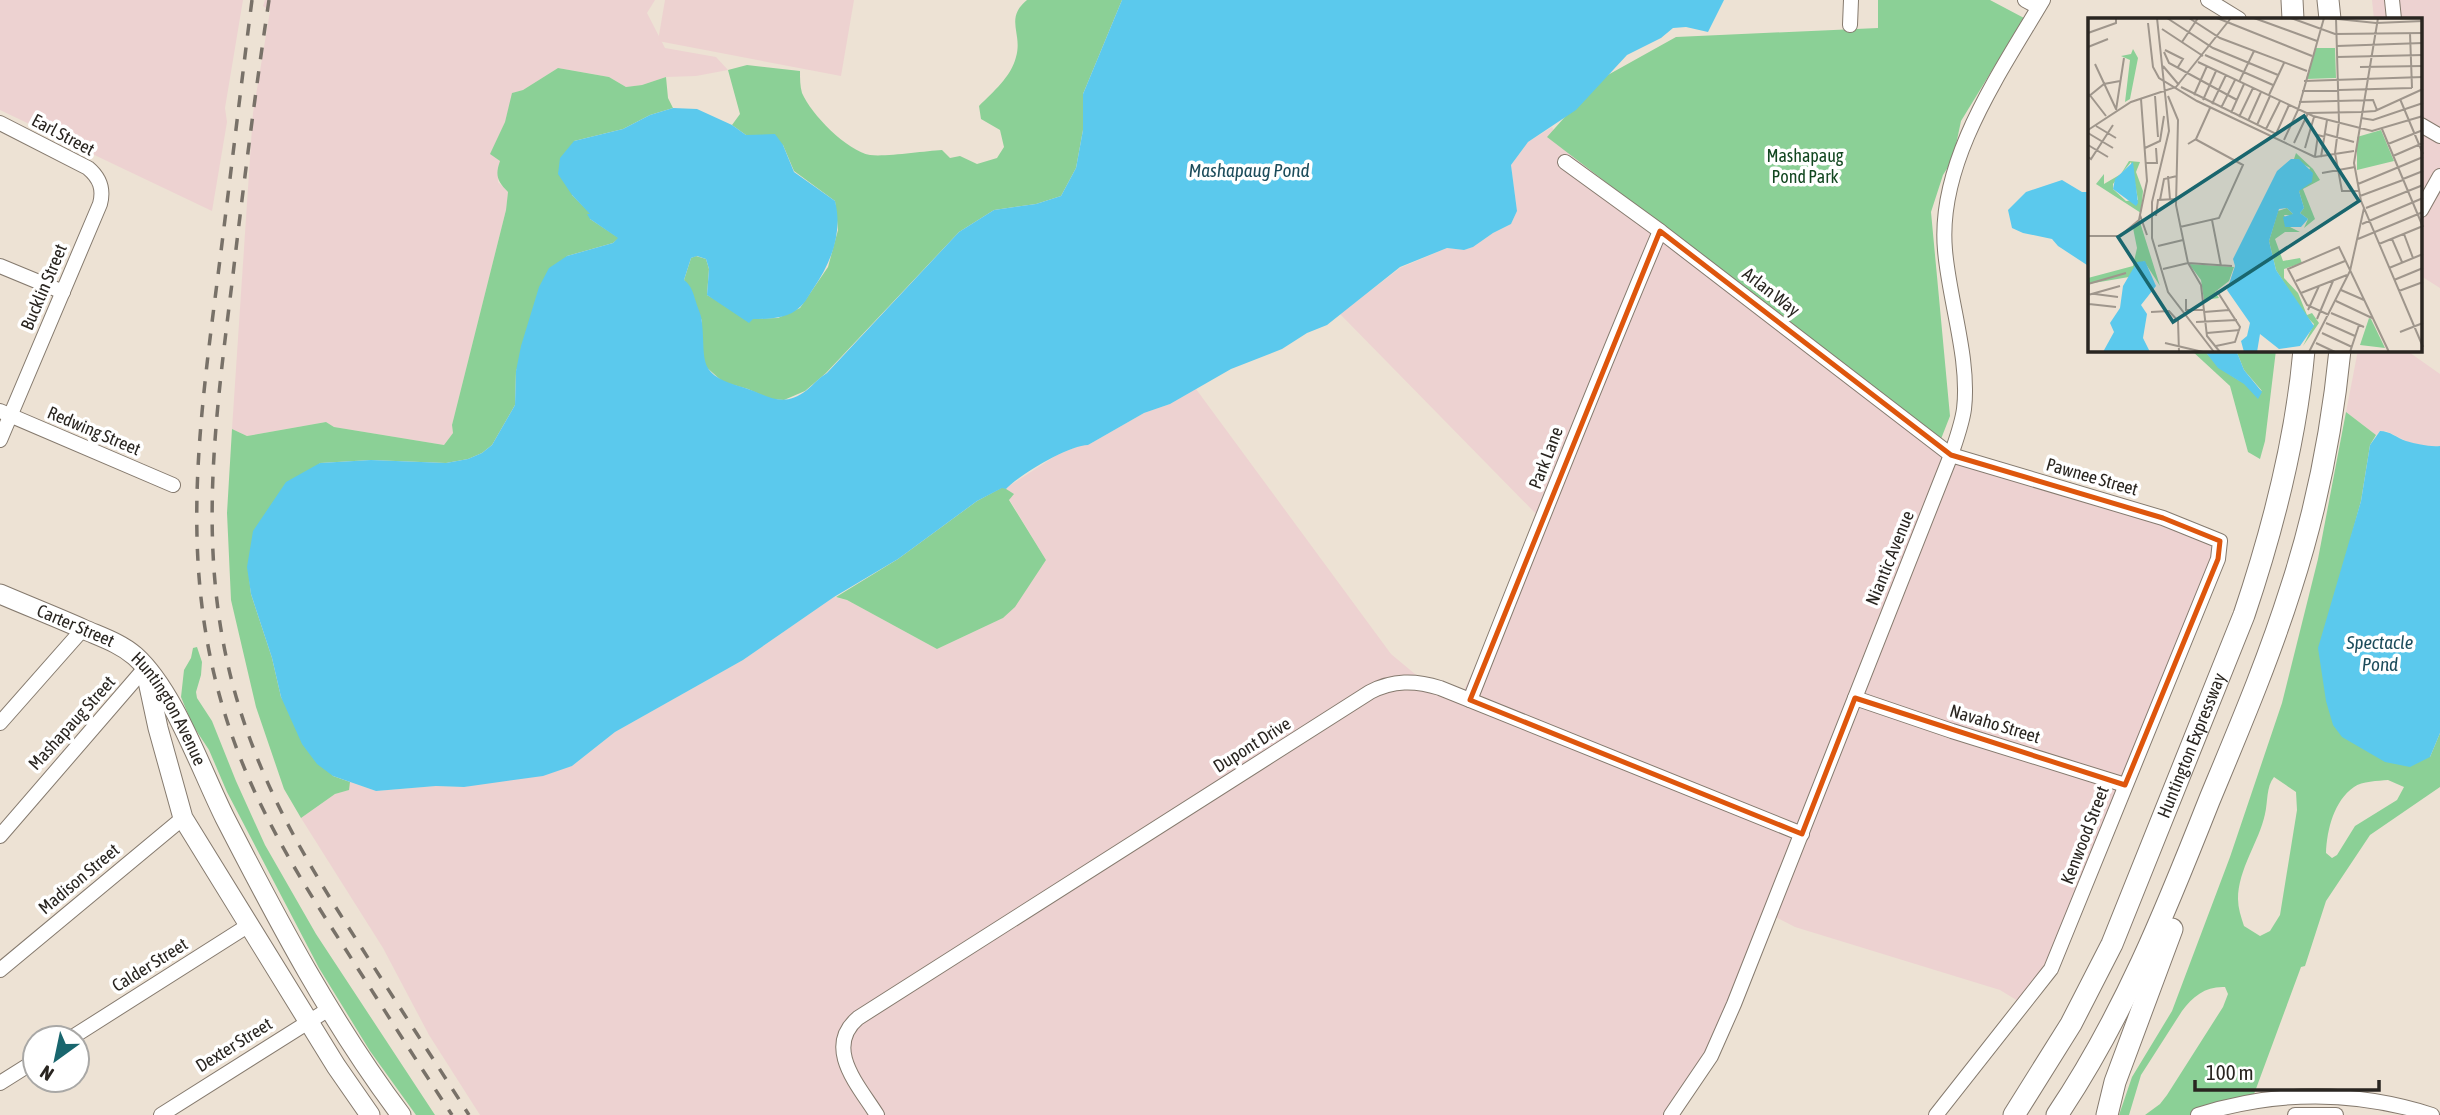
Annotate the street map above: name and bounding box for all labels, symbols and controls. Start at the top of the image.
inset map [2088,18,2422,352]
street label: Earl Street [28,109,98,160]
park label: Mashapaug Pond Park [1766,145,1844,187]
water label: Mashapaug Pond [1188,159,1310,181]
street label: Bucklin Street [16,241,71,333]
street label: Arlan Way [1739,263,1804,320]
street label: Redwing Street [45,402,144,460]
street label: Park Lane [1524,424,1567,492]
street label: Pawnee Street [2044,453,2140,500]
street label: Niantic Avenue [1861,507,1918,608]
street label: Carter Street [34,600,118,651]
water label: Spectacle Pond [2346,631,2413,675]
street label: Huntington Avenue [127,647,211,769]
street label: Huntington Expressway [2153,670,2230,821]
street label: Mashapaug Street [24,671,119,774]
street label: Navaho Street [1947,700,2043,747]
street label: Dupont Drive [1209,713,1294,777]
street label: Kenwood Street [2056,783,2113,887]
street label: Madison Street [34,839,123,918]
street label: Calder Street [108,933,191,996]
street label: Dexter Street [192,1013,276,1076]
north arrow [21,1024,91,1094]
scale bar [2195,1048,2379,1092]
text: 100 m [2206,1060,2254,1084]
text: N [36,1061,57,1086]

